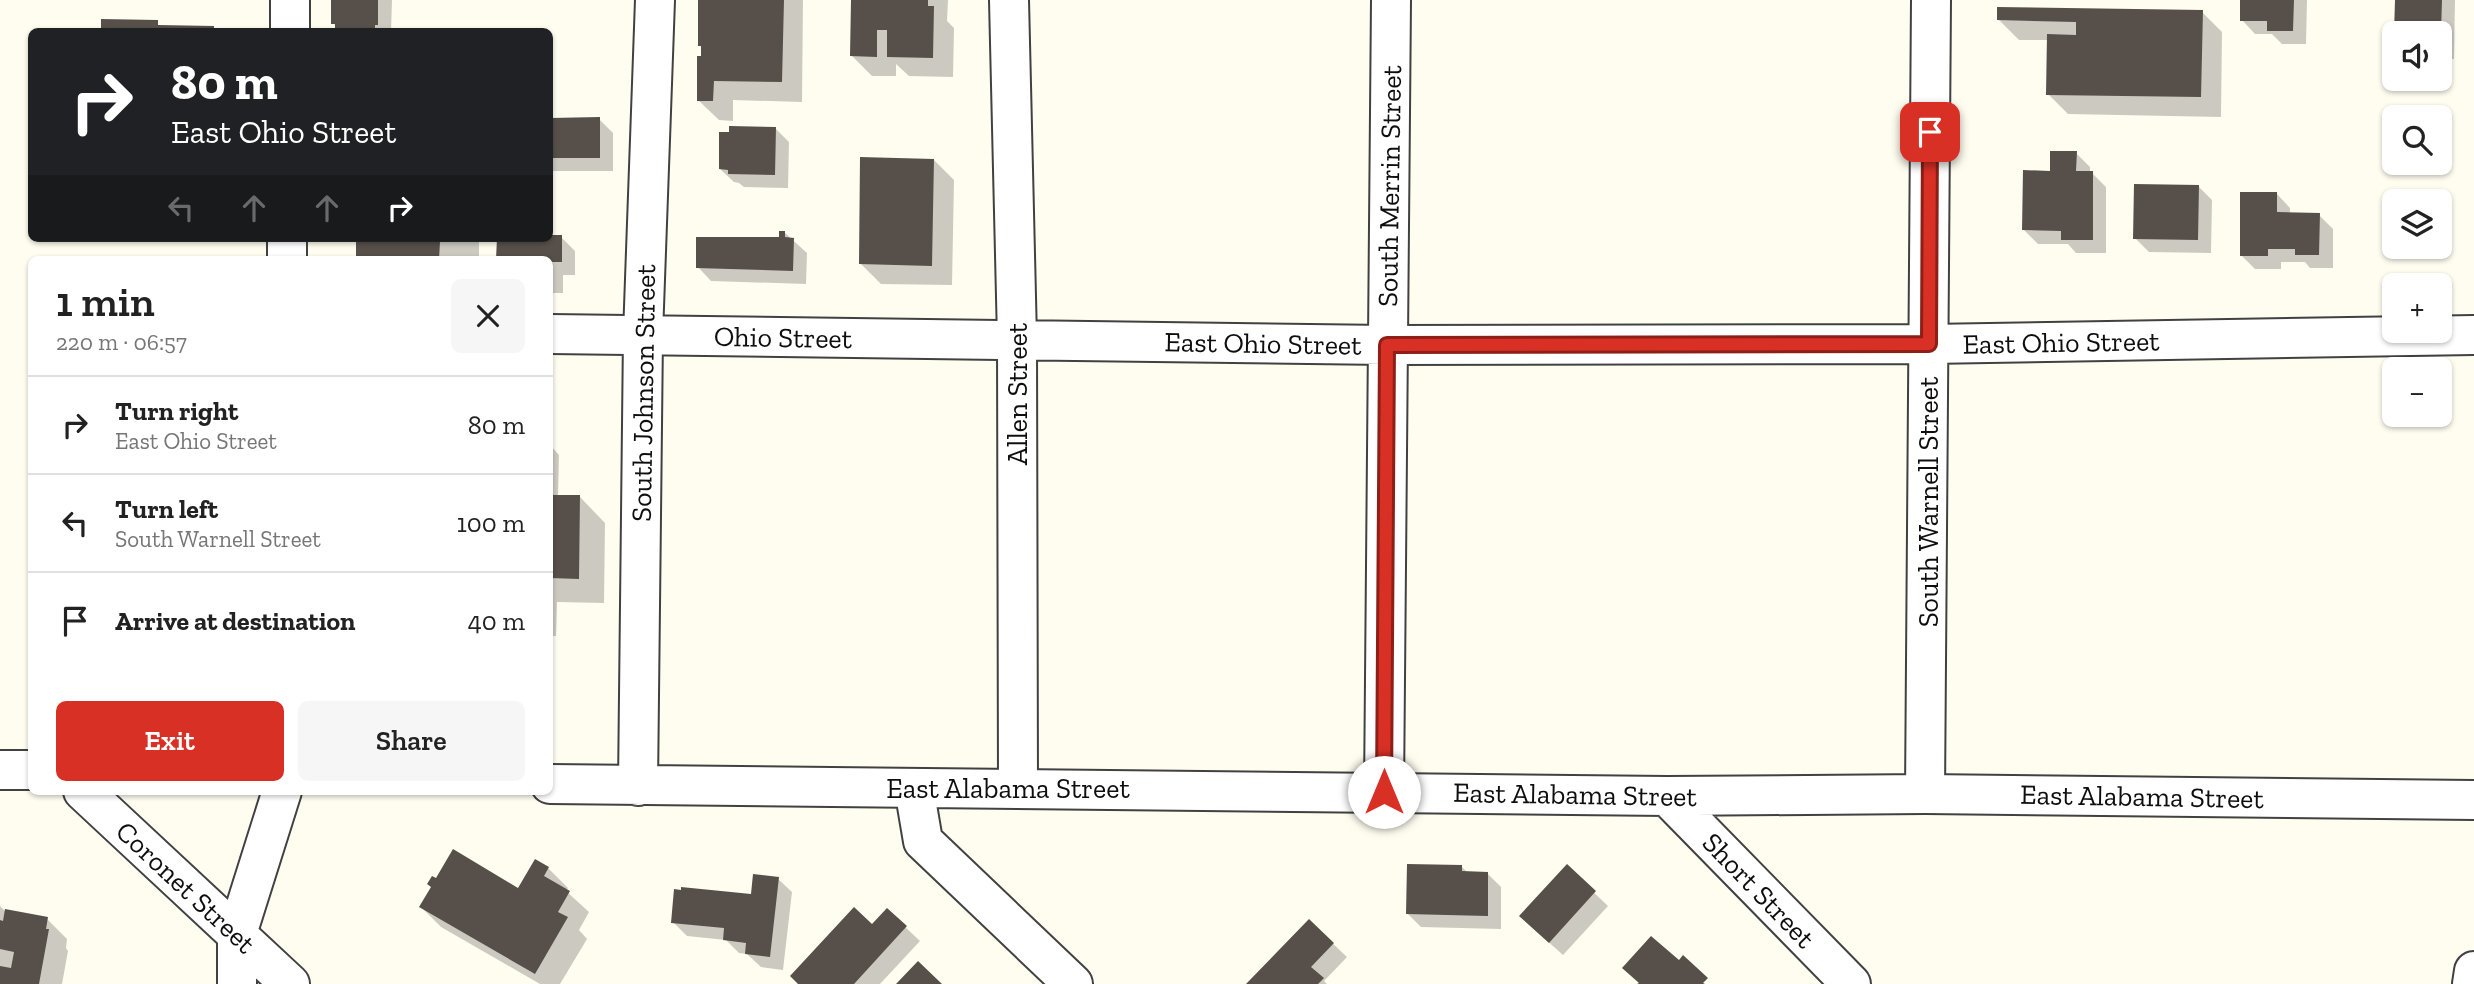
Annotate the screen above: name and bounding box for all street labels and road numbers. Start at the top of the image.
street label: South Merrin Street [1371,64,1408,307]
street label: South Johnson Street [625,263,662,522]
street label: Ohio Street [714,320,853,355]
street label: Allen Street [1001,322,1034,465]
street label: East Ohio Street [1962,324,2160,361]
street label: East Ohio Street [1164,325,1362,362]
street label: South Warnell Street [1912,376,1945,627]
street label: East Alabama Street [886,772,1130,805]
street label: East Alabama Street [1453,776,1698,813]
street label: East Alabama Street [2020,778,2265,815]
street label: Coronet Street [109,814,263,961]
street label: Short Street [1696,826,1822,955]

